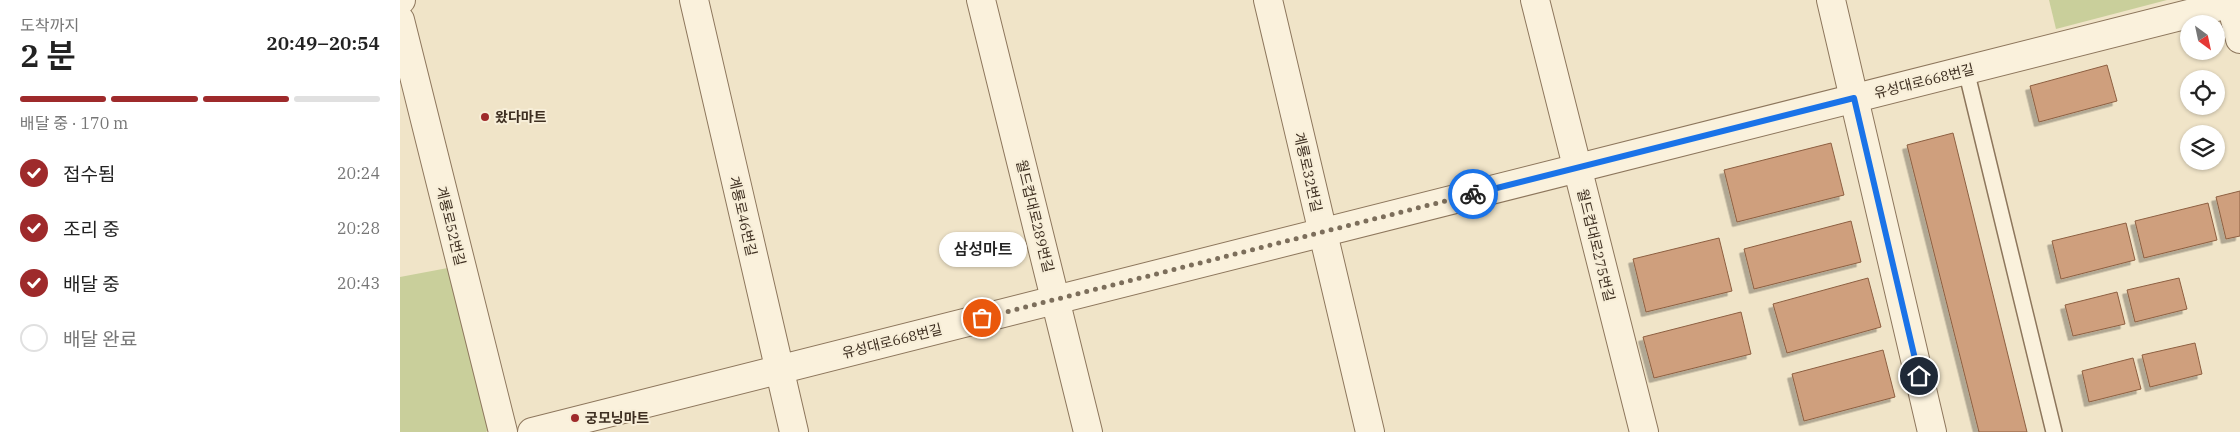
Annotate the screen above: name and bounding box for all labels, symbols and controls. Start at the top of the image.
text: 도착까지 [20,15,79,35]
north arrow [2180,15,2225,60]
map controls [2180,15,2225,170]
text: 20:49–20:54 [266,31,380,55]
text: 2 분 [20,34,76,76]
street label: 유성대로668번길 [1872,60,1976,102]
button: locate [2180,70,2225,115]
place label: 왔다마트 [495,108,547,126]
marker: 왔다마트 [479,111,491,123]
text: 배달 중 · 170 m [20,113,128,133]
button: layers [2180,125,2225,170]
street label: 계룡로32번길 [1290,130,1326,214]
street label: 월드컵대로289번길 [1012,158,1058,274]
icon: check [20,159,48,187]
text: 접수됨 [63,162,115,186]
text: 20:24 [337,163,380,183]
courier [1448,169,1498,219]
street label: 계룡로46번길 [725,174,761,258]
icon: bike [1459,180,1487,208]
street label: 계룡로52번길 [432,184,470,268]
street label: 월드컵대로275번길 [1573,187,1619,303]
icon: check [20,214,48,242]
text: 조리 중 [63,217,120,241]
text: 20:28 [337,218,380,238]
callout: 삼성마트 [938,233,1026,268]
text: 삼성마트 [954,239,1012,259]
icon: check [20,269,48,297]
text: 배달 중 [63,272,120,296]
text: 20:43 [337,273,380,293]
pin [961,297,1003,339]
icon: bag [968,304,996,332]
street label: 유성대로668번길 [840,320,944,362]
text: 배달 완료 [63,327,137,351]
pin [1898,355,1940,397]
icon: home [1905,362,1933,390]
place label: 궁모닝마트 [585,409,650,427]
marker: 궁모닝마트 [569,412,581,424]

